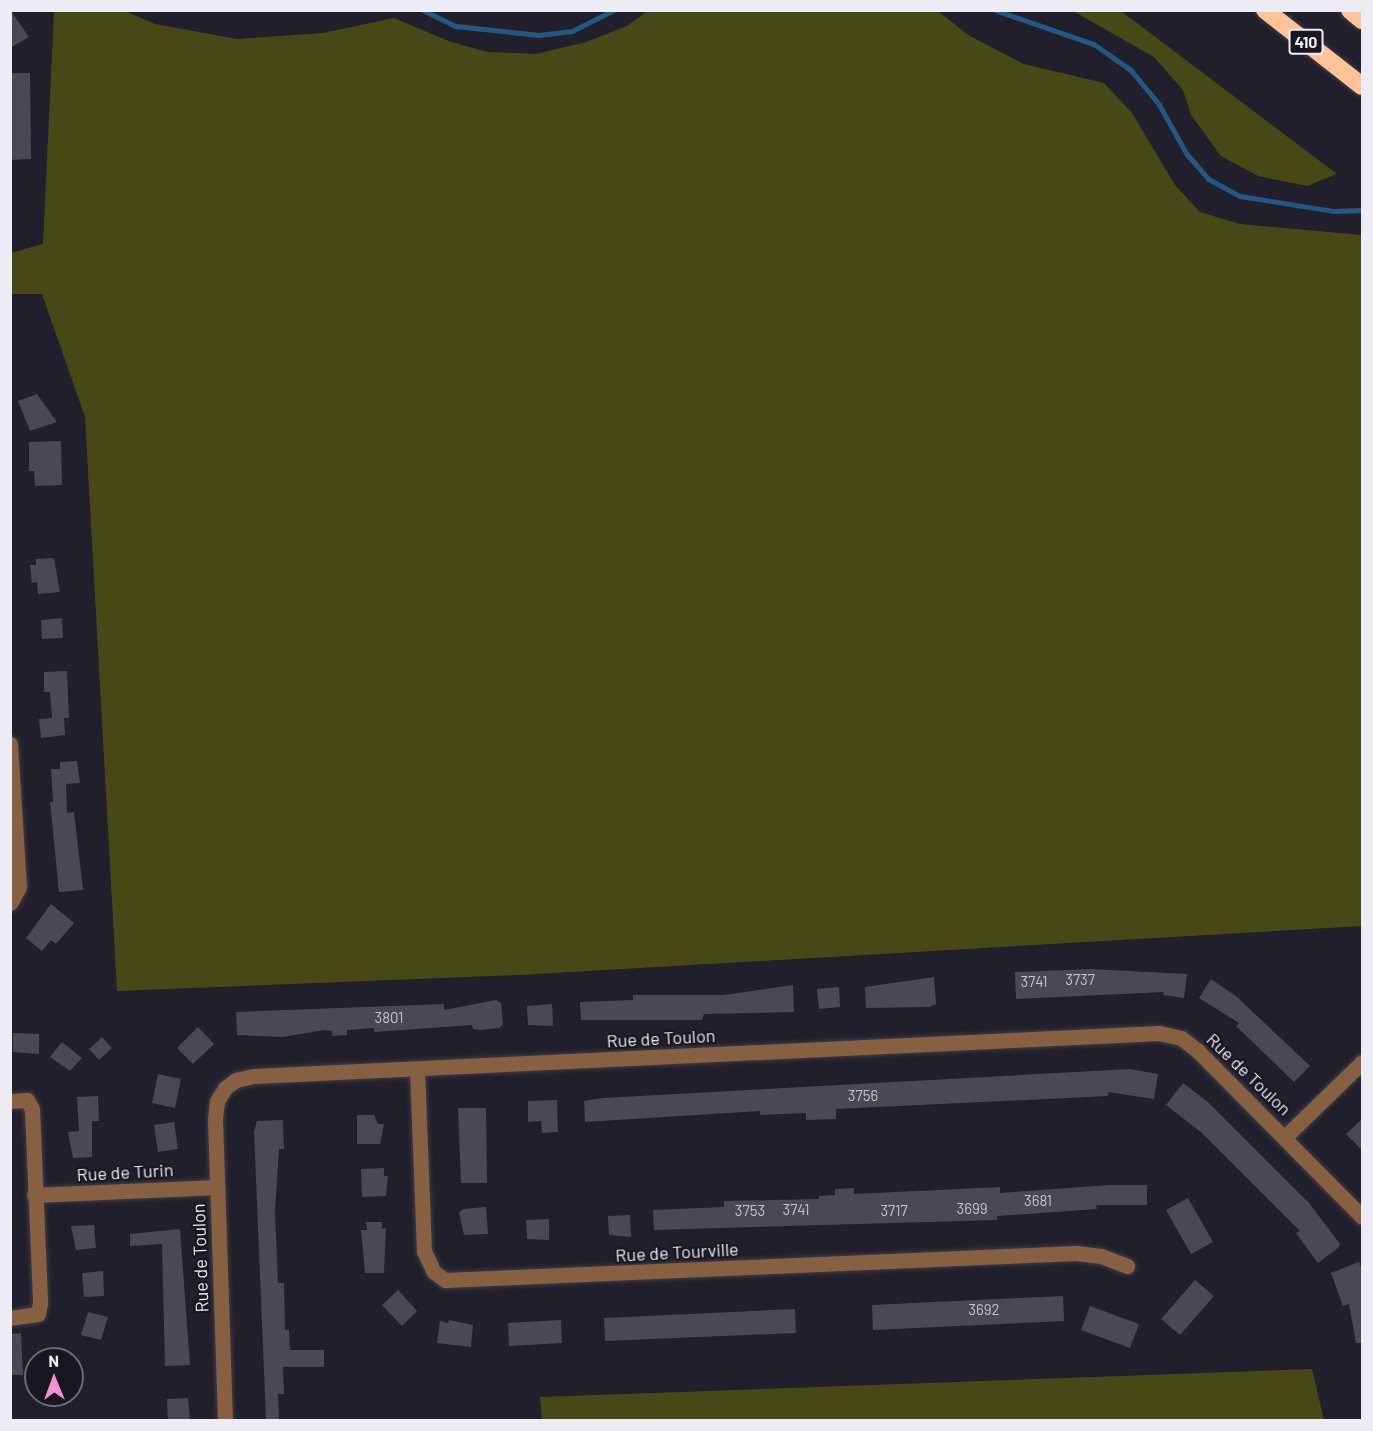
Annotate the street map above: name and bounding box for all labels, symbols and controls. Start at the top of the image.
road number: 410 [1288,29,1324,55]
house number: 3737 [1065,971,1095,989]
house number: 3741 [1021,973,1047,991]
house number: 3801 [375,1009,403,1027]
street label: Rue de Toulon [606,1024,716,1052]
street label: Rue de Toulon [1202,1028,1296,1120]
house number: 3756 [848,1087,878,1105]
street label: Rue de Turin [76,1159,174,1185]
house number: 3681 [1024,1192,1052,1210]
house number: 3699 [956,1200,988,1218]
house number: 3741 [783,1201,809,1219]
house number: 3753 [735,1202,765,1220]
house number: 3717 [880,1202,908,1220]
street label: Rue de Toulon [187,1203,213,1313]
street label: Rue de Tourville [615,1238,739,1266]
house number: 3692 [968,1301,1000,1319]
north arrow [24,1347,84,1407]
text: N [48,1351,59,1370]

